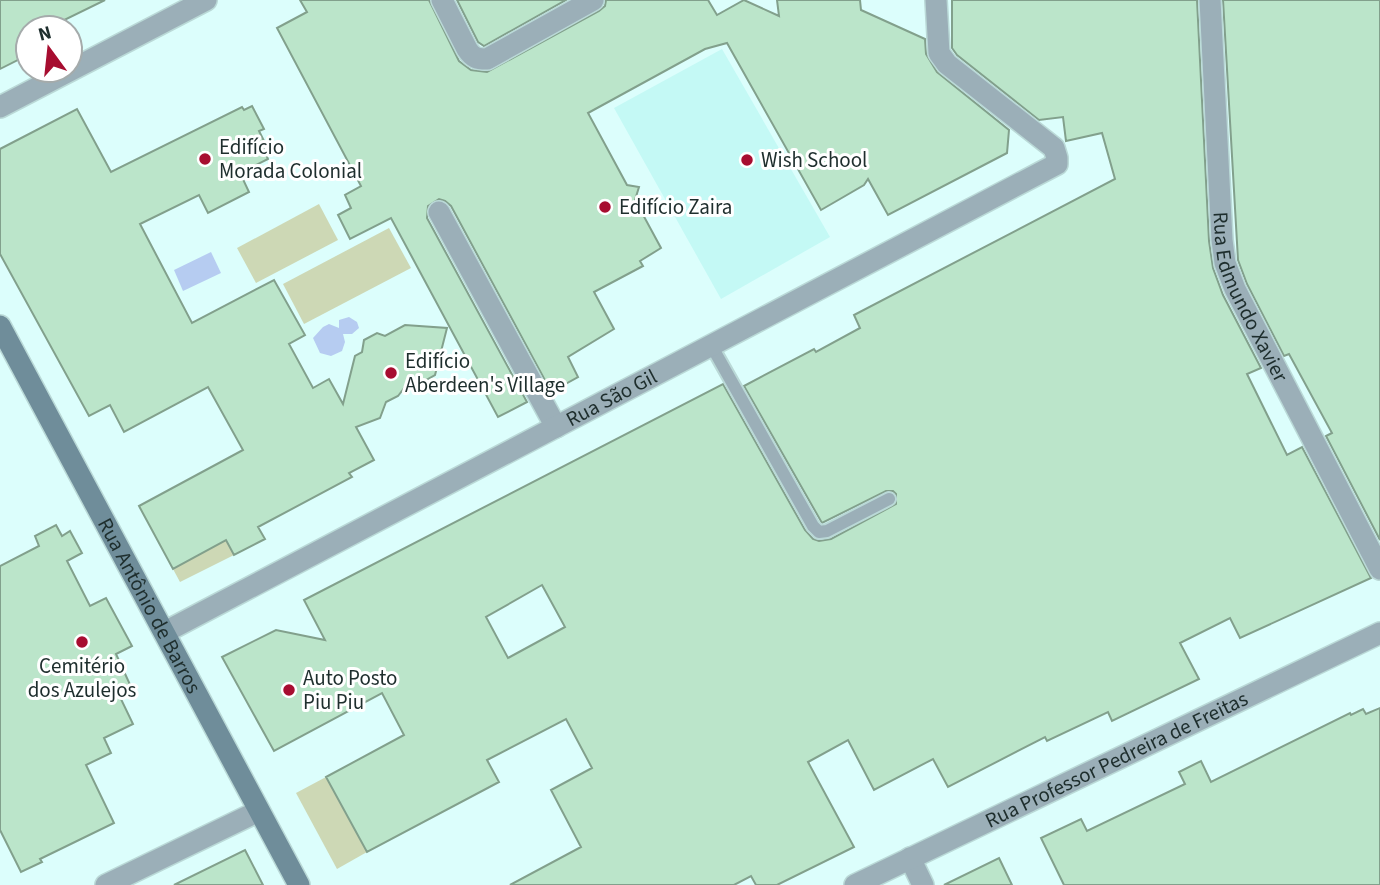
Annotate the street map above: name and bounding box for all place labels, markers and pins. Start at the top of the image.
place label: Edifício Morada Colonial [219,132,362,186]
place label: Wish School [761,145,867,175]
marker: Edifício Morada Colonial [197,151,213,167]
marker: Wish School [739,152,755,168]
place label: Edifício Zaira [619,192,732,222]
marker: Edifício Zaira [597,199,613,215]
place label: Edifício Aberdeen's Village [405,346,565,400]
marker: Edifício Aberdeen's Village [383,365,399,381]
marker: Cemitério dos Azulejos [74,634,90,650]
place label: Cemitério dos Azulejos [28,651,137,705]
place label: Auto Posto Piu Piu [303,663,397,717]
marker: Auto Posto Piu Piu [281,682,297,698]

